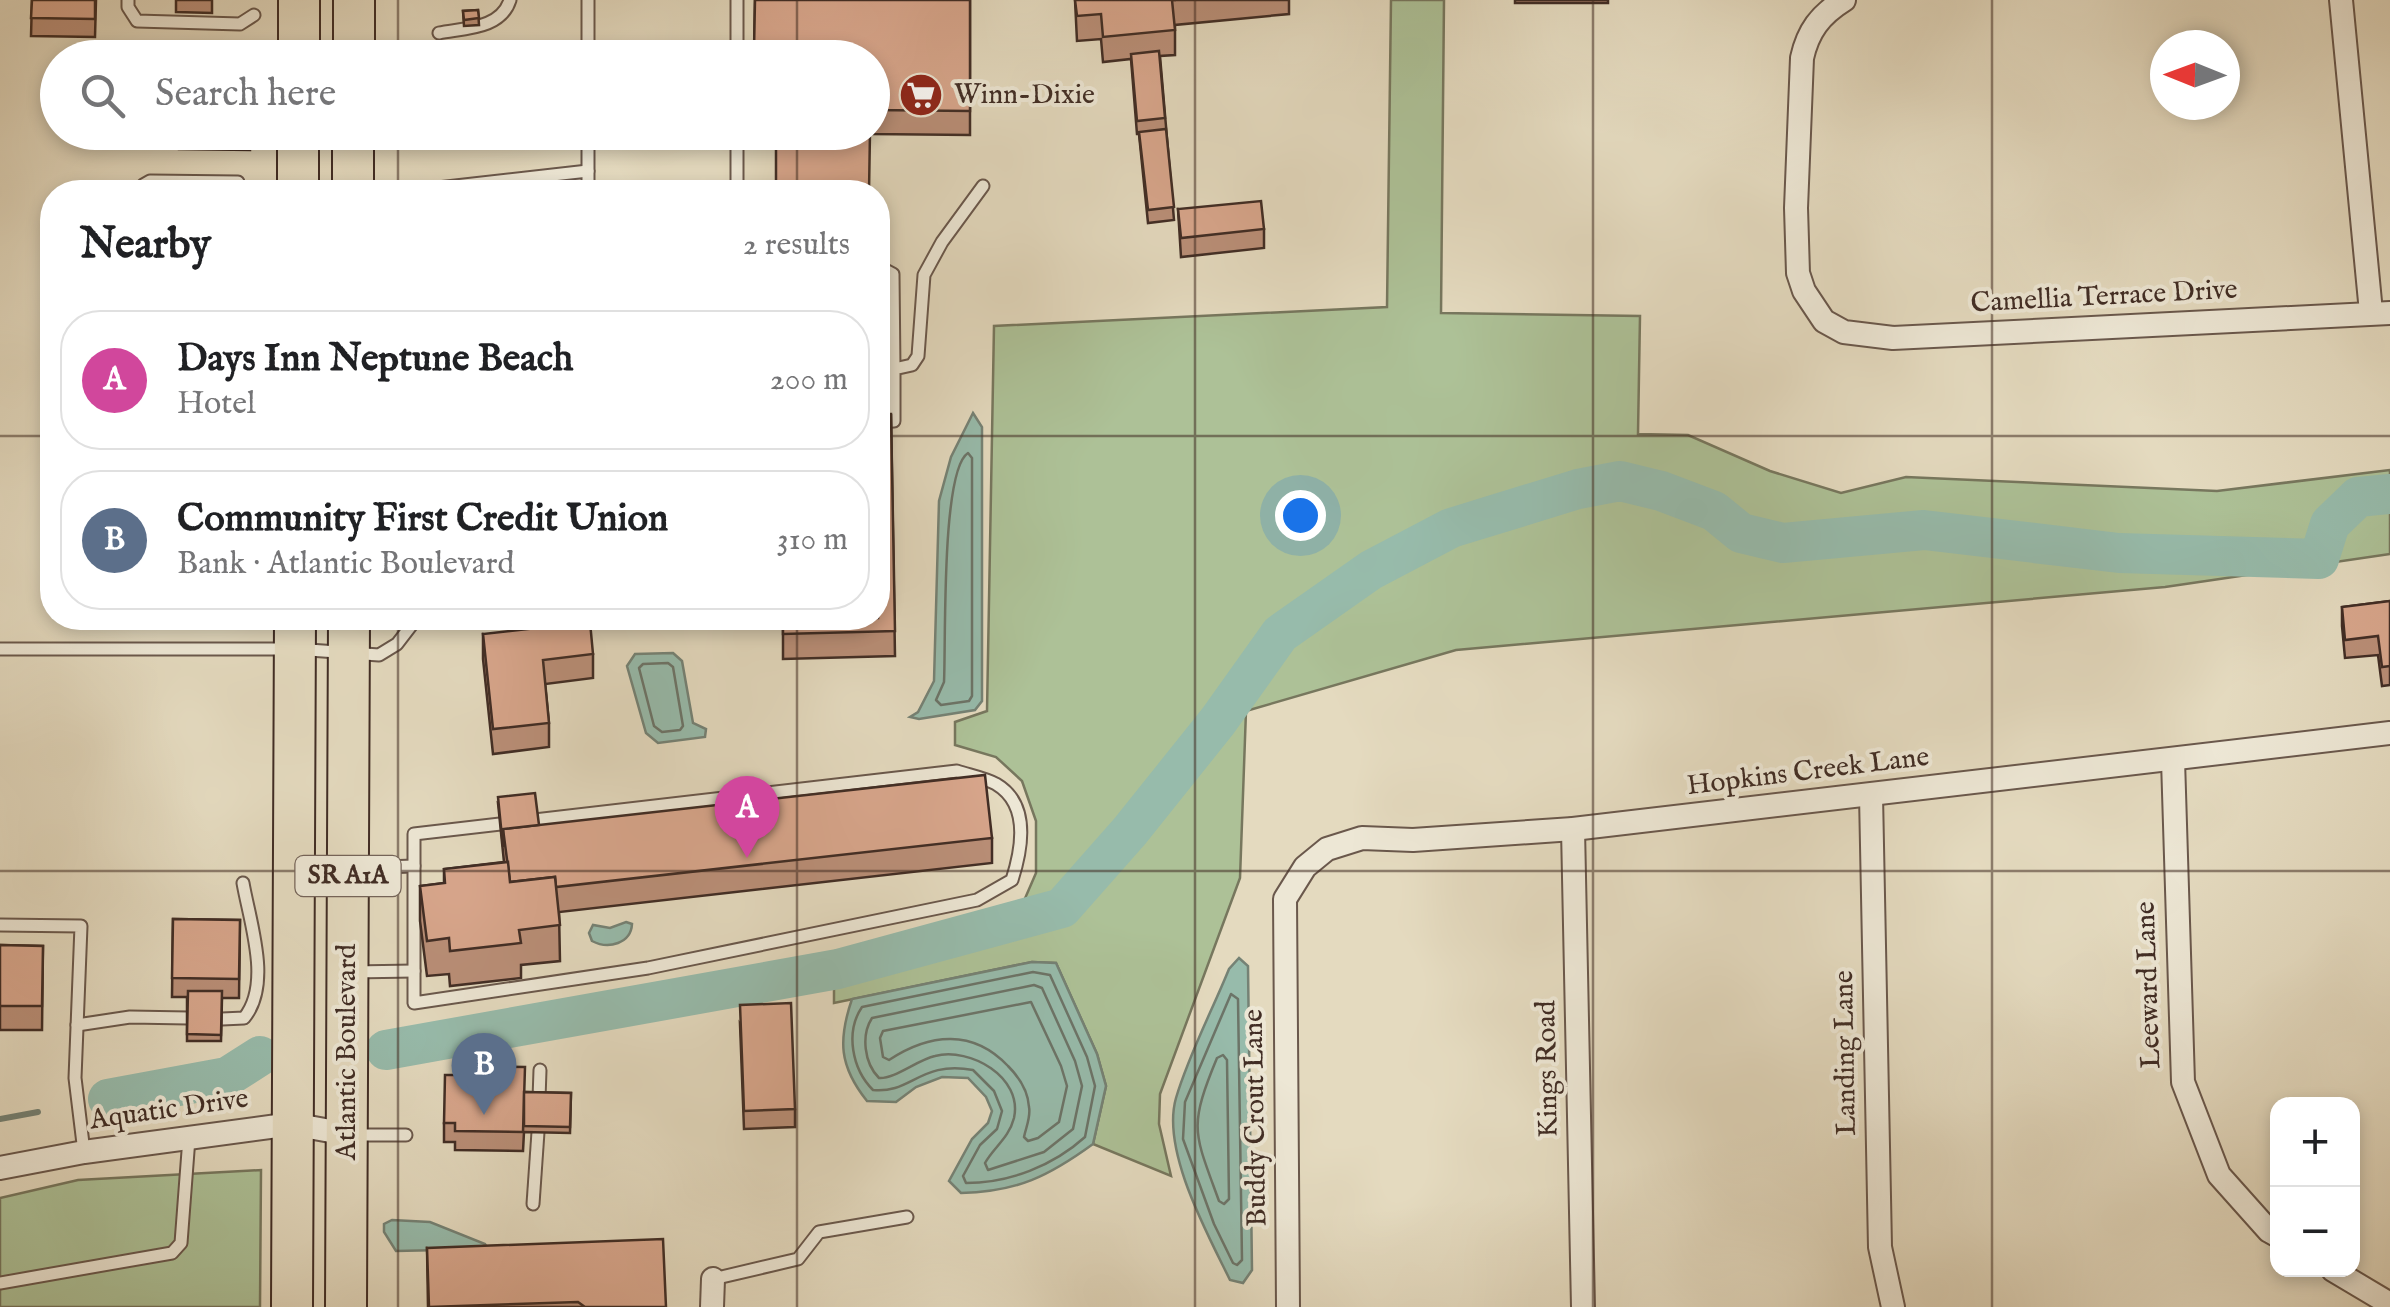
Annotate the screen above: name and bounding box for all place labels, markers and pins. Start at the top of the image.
supermarket icon: Winn-Dixie [898,72,944,118]
place label: Winn-Dixie [954,78,1095,113]
pin: A [714,776,780,858]
pin: B [452,1032,516,1115]

